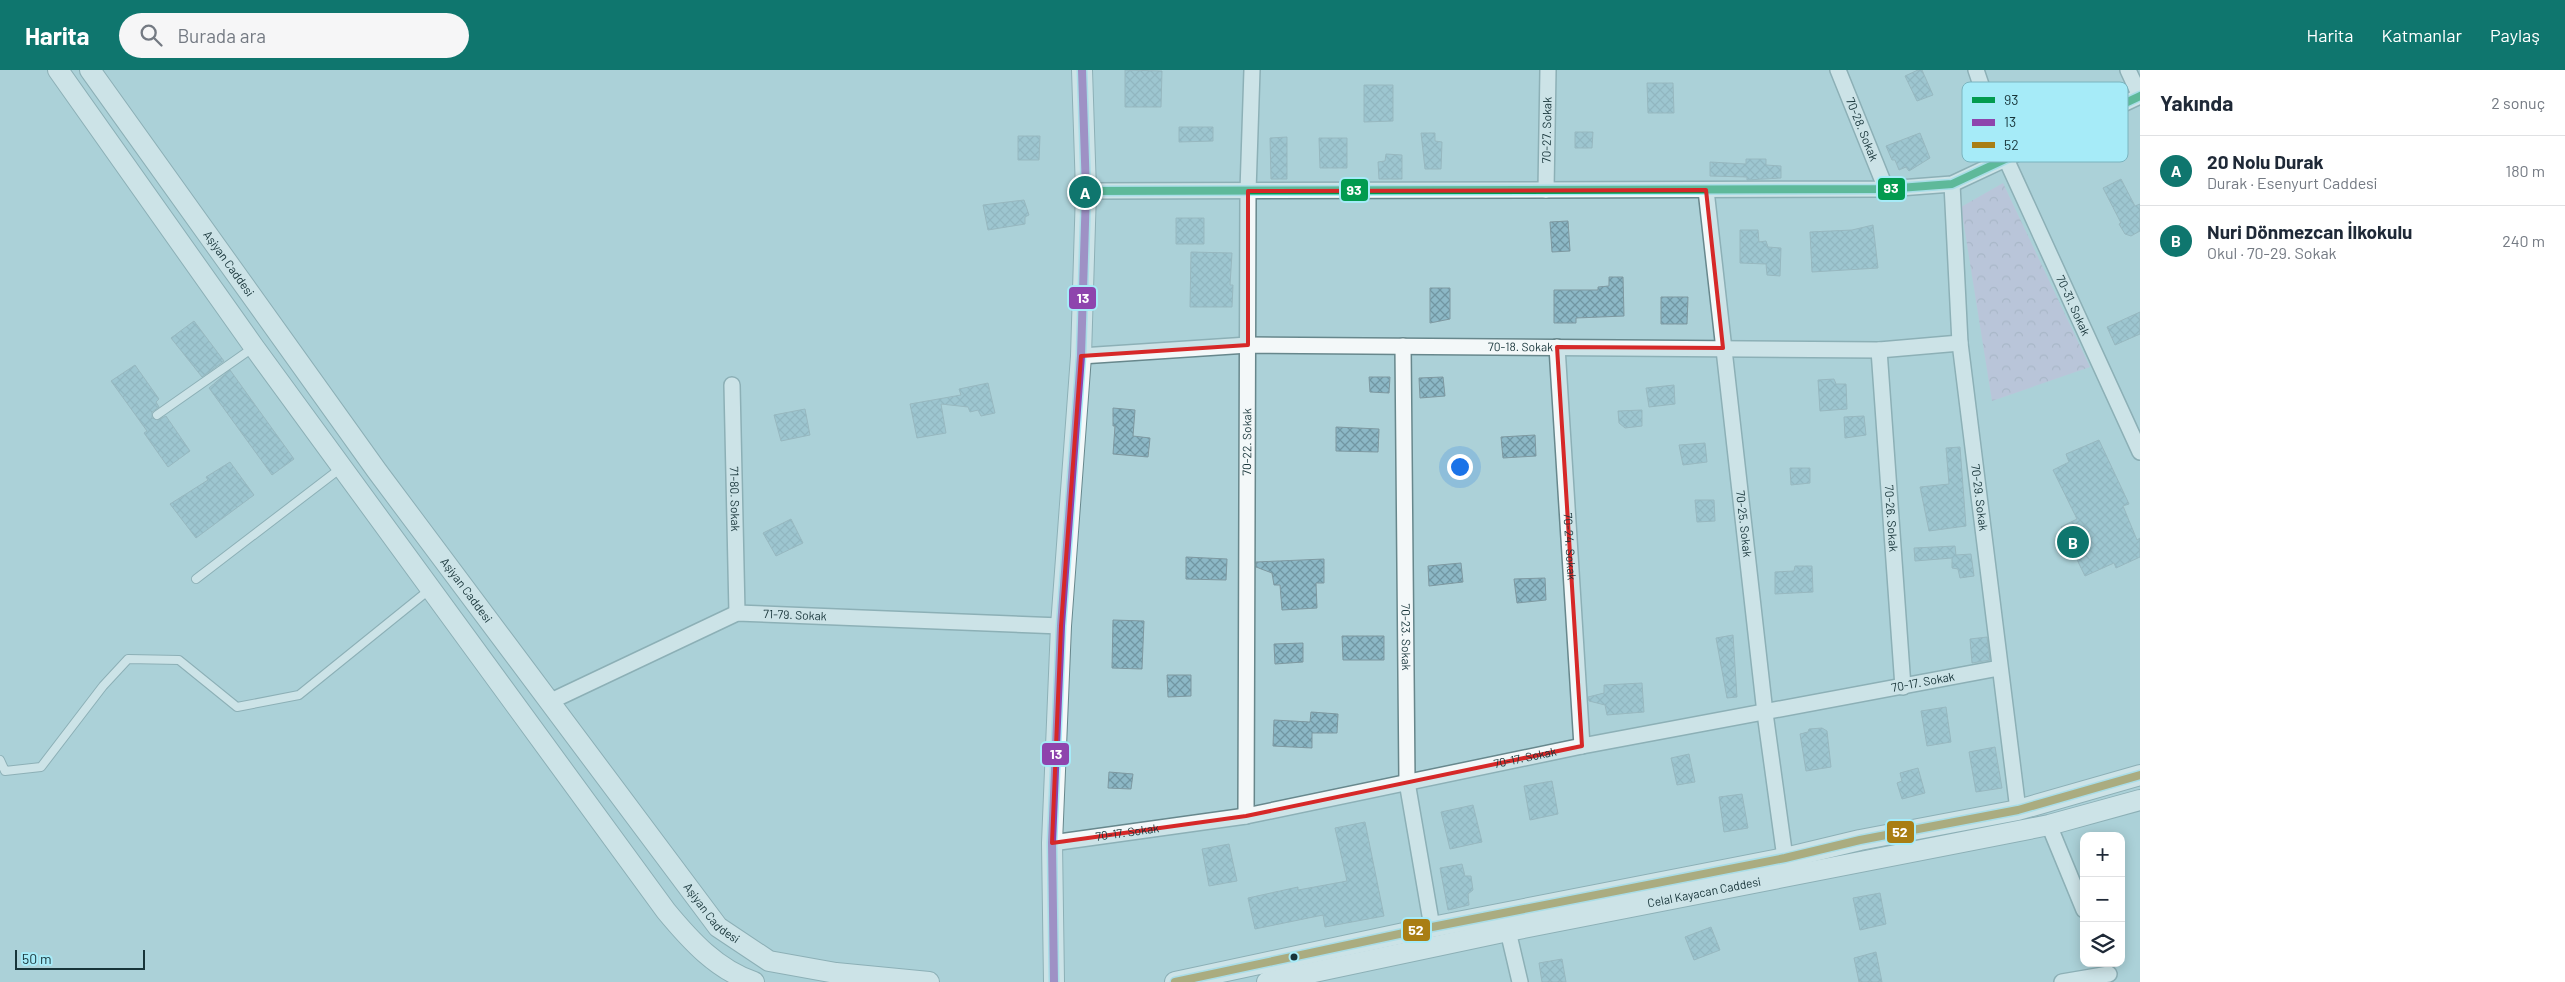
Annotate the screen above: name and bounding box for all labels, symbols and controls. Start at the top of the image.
search box [119,13,469,58]
text: Harita [25,21,89,50]
icon: search [137,21,165,49]
text: Burada ara [177,24,266,47]
text: Harita [2306,24,2354,46]
text: Katmanlar [2382,24,2462,46]
text: Paylaş [2490,24,2540,46]
legend [1962,82,2128,162]
text: Yakında [2160,90,2233,115]
text: 93 [2004,91,2019,108]
text: 2 sonuç [2491,93,2545,112]
street label: 70-28. Sokak [1844,95,1882,163]
street label: 70-27. Sokak [1538,97,1554,163]
text: 13 [2004,113,2016,130]
text: 52 [2004,136,2019,153]
text: 20 Nolu Durak [2207,150,2324,173]
text: A [2171,161,2181,180]
text: 180 m [2506,161,2545,180]
pin: A [1069,173,1101,211]
text: Durak · Esenyurt Caddesi [2207,173,2377,192]
line badge: 93 [1877,177,1906,201]
line badge: 93 [1340,178,1369,202]
text: 93 [1884,179,1899,196]
text: 93 [1347,181,1362,198]
text: Nuri Dönmezcan İlkokulu [2207,220,2412,243]
street label: Aşiyan Caddesi [201,228,257,298]
text: B [2171,231,2181,250]
text: 240 m [2502,231,2545,250]
text: Okul · 70-29. Sokak [2207,243,2337,262]
street label: 70-31. Sokak [2054,273,2094,337]
line badge: 13 [1068,286,1097,310]
text: 13 [1077,289,1089,306]
street label: 70-18. Sokak [1488,339,1553,353]
street label: 70-22. Sokak [1239,408,1253,476]
your location [1447,454,1473,480]
street label: 70-29. Sokak [1969,463,1991,532]
street label: 71-80. Sokak [728,466,743,532]
street label: 70-26. Sokak [1883,484,1901,553]
street label: 70-25. Sokak [1734,490,1755,558]
street label: 70-24. Sokak [1561,512,1580,581]
pin: B [2057,523,2089,561]
street label: Aşiyan Caddesi [438,555,496,625]
street label: 70-23. Sokak [1399,603,1414,671]
street label: 71-79. Sokak [763,606,827,623]
street label: 70-17. Sokak [1890,668,1956,694]
line badge: 13 [1041,742,1070,766]
street label: 70-17. Sokak [1492,743,1558,770]
text: 13 [1050,745,1062,762]
street label: 70-17. Sokak [1095,820,1160,843]
line badge: 52 [1886,820,1915,844]
text: 52 [1892,823,1908,840]
map controls [2080,832,2125,967]
button: + [2080,832,2125,877]
street label: Celal Kayacan Caddesi [1646,874,1762,910]
button: − [2080,877,2125,922]
street label: Aşiyan Caddesi [681,880,742,945]
line badge: 52 [1402,918,1431,942]
text: 52 [1408,921,1424,938]
button: layers [2080,922,2125,967]
scale bar [15,947,145,970]
text: 50 m [22,950,51,967]
unlabelled marker [1289,952,1299,962]

